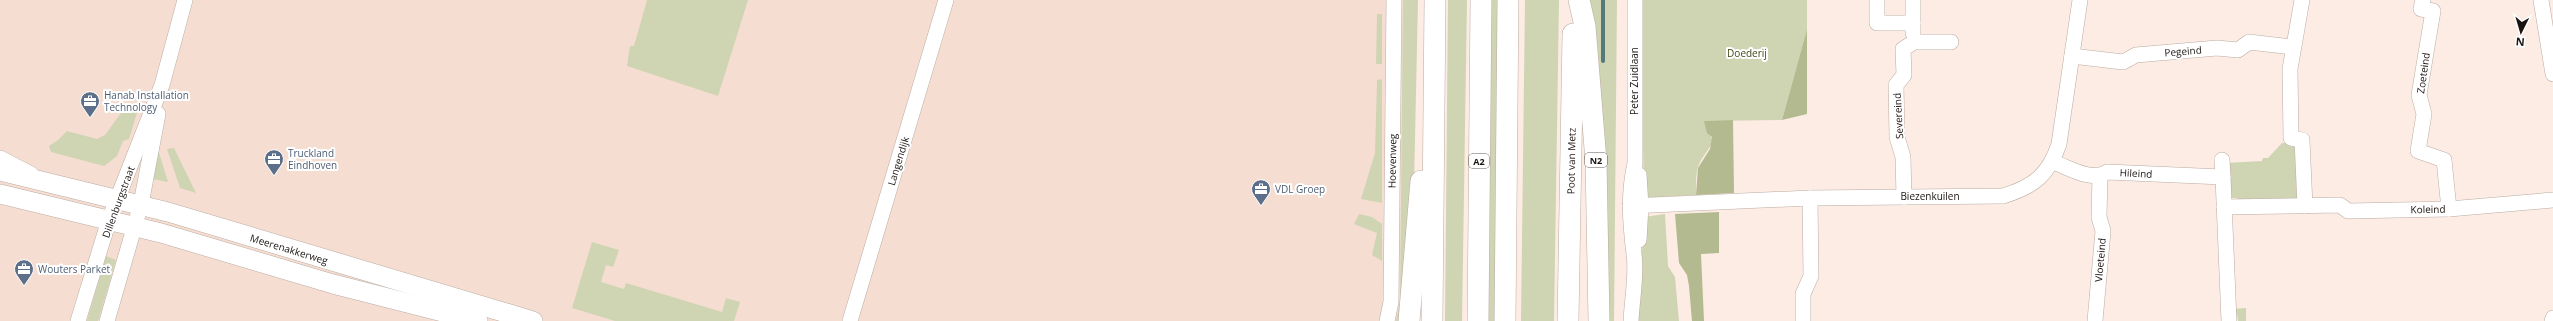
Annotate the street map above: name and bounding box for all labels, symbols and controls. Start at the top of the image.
north arrow [2501,12,2541,52]
text: N [2515,35,2525,50]
street label: Pegeind [2164,42,2202,60]
park label: Doederij [1727,46,1767,60]
street label: Peter Zuidlaan [1627,47,1641,115]
street label: Zoeteind [2413,52,2433,94]
place label: Hanab Installation Technology [104,88,189,114]
office icon: Hanab Installation Technology [79,90,101,118]
street label: Severeind [1890,93,1906,139]
street label: Poot van Metz [1563,127,1579,194]
street label: Hoevenweg [1385,133,1399,188]
street label: Langendijk [884,134,912,187]
place label: Truckland Eindhoven [288,146,337,172]
office icon: Truckland Eindhoven [263,148,285,176]
road number: N2 [1585,153,1607,167]
road number: A2 [1469,154,1489,168]
street label: Dillenburgstraat [99,164,138,240]
street label: Hileind [2119,165,2153,181]
office icon: VDL Groep [1250,178,1272,206]
place label: VDL Groep [1275,182,1325,196]
street label: Biezenkuilen [1900,189,1960,203]
street label: Koleind [2410,202,2446,216]
street label: Meerenakkerweg [248,231,330,268]
street label: Vloeteind [2091,237,2109,283]
office icon: Wouters Parket [13,258,35,286]
place label: Wouters Parket [38,262,111,276]

